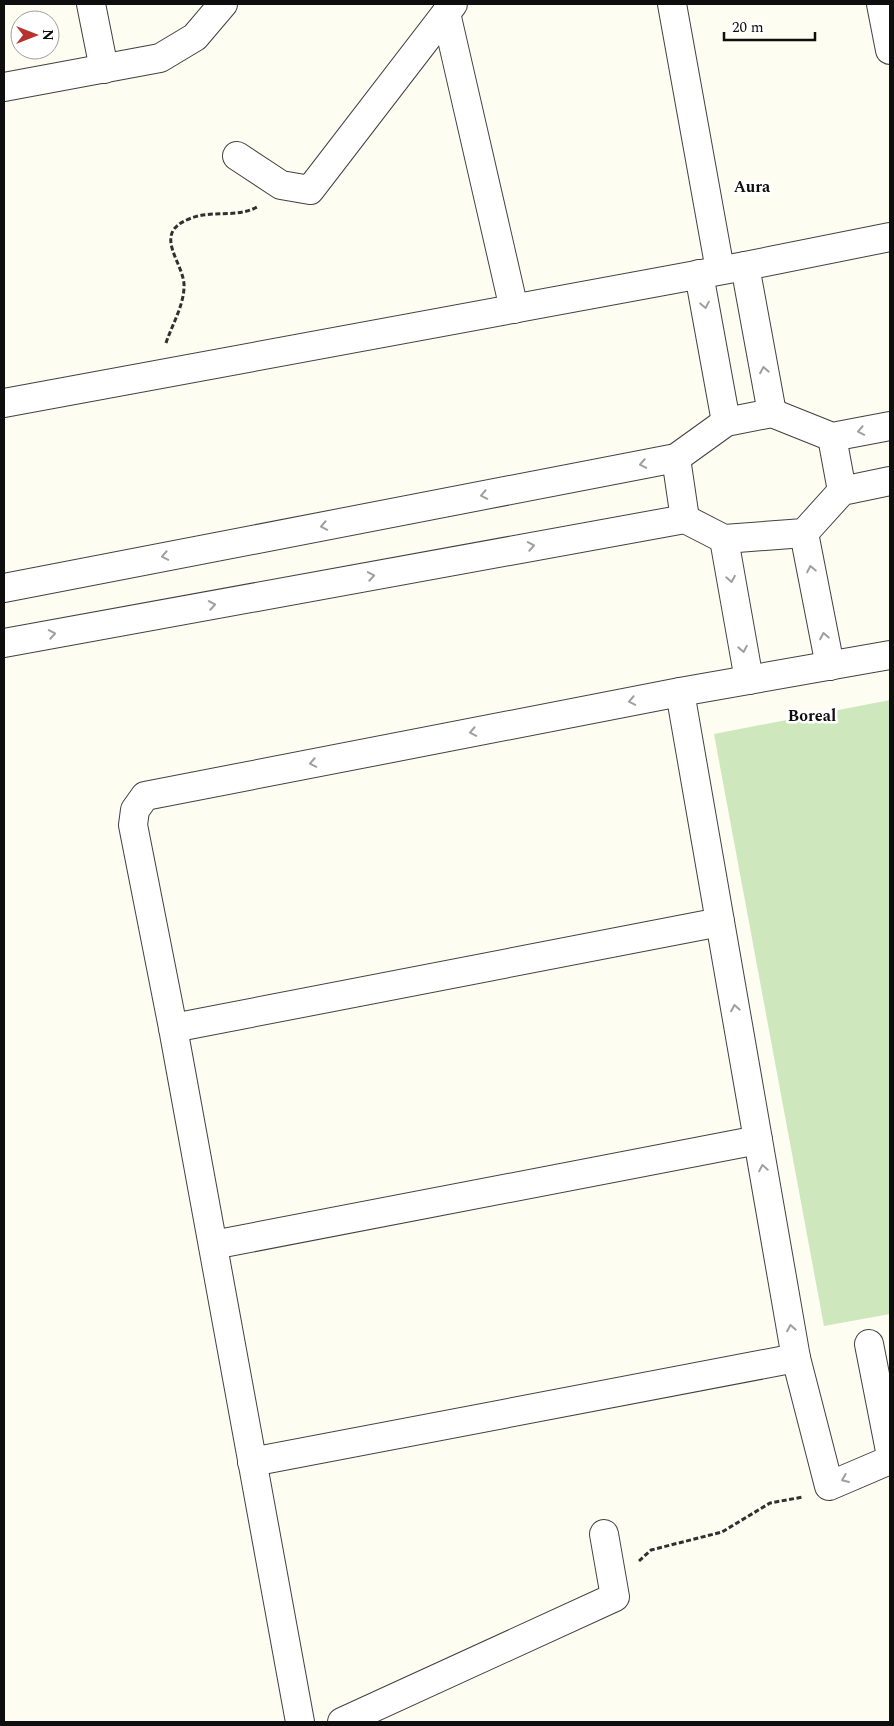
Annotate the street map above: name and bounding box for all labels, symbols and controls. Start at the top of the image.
north arrow [10,10,60,60]
scale bar [724,10,815,42]
text: 20 m [732,16,764,39]
text: N [37,29,58,41]
district label: Aura [734,175,771,199]
one-way arrow [699,301,710,310]
one-way arrow [760,366,770,375]
one-way arrow [857,425,866,436]
one-way arrow [639,458,648,469]
one-way arrow [479,489,488,499]
one-way arrow [320,520,329,530]
one-way arrow [527,542,536,552]
one-way arrow [160,551,169,561]
one-way arrow [806,565,816,574]
one-way arrow [367,571,376,581]
one-way arrow [725,574,736,583]
one-way arrow [207,600,216,610]
one-way arrow [47,629,56,640]
one-way arrow [820,631,830,640]
one-way arrow [738,645,748,654]
one-way arrow [628,696,637,706]
district label: Boreal [788,704,836,728]
one-way arrow [468,727,477,737]
one-way arrow [309,758,317,768]
one-way arrow [730,1003,741,1012]
one-way arrow [759,1163,769,1172]
one-way arrow [786,1324,796,1332]
one-way arrow [841,1473,850,1484]

